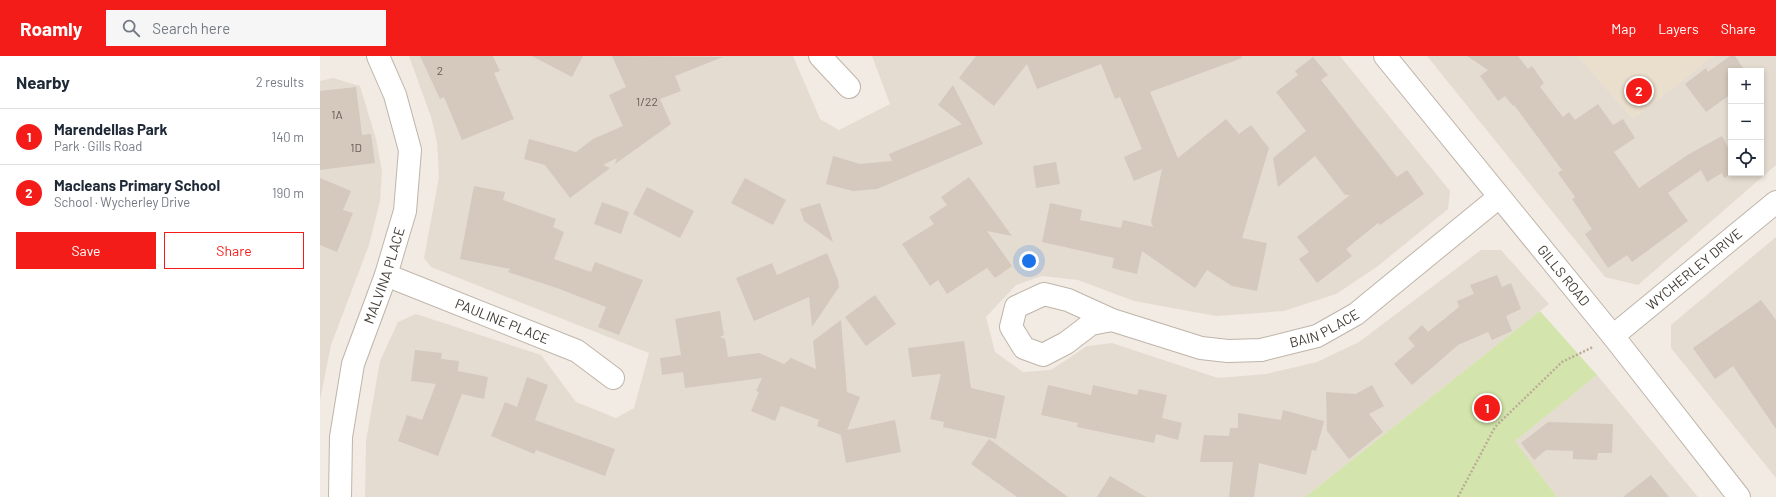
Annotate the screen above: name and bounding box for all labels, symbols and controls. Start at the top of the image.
search box [106,10,386,46]
text: Roamly [20,17,82,40]
icon: search [120,17,142,39]
text: Search here [152,19,230,37]
text: Map [1611,20,1636,37]
text: Layers [1658,20,1699,37]
text: Share [1721,20,1756,37]
house number: 2 [437,63,443,77]
map controls [1728,68,1764,176]
button: + [1728,68,1764,104]
text: Nearby [16,72,70,92]
text: 2 results [256,74,304,90]
pin: 2 [1626,76,1652,106]
house number: 1/22 [636,94,658,108]
button: − [1728,104,1764,140]
house number: 1A [331,107,343,121]
text: Marendellas Park [54,120,168,138]
text: 1 [27,129,31,145]
text: 140 m [272,129,304,145]
text: Park · Gills Road [54,138,142,154]
house number: 1D [350,140,362,154]
button: locate [1728,140,1764,176]
text: Macleans Primary School [54,176,220,194]
text: 2 [25,185,33,201]
text: 190 m [272,185,304,201]
text: School · Wycherley Drive [54,194,190,210]
street label: MALVINA PLACE [360,225,408,326]
street label: WYCHERLEY DRIVE [1642,225,1745,313]
button: Save [16,232,156,269]
button: Share [164,232,304,269]
street label: GILLS ROAD [1534,241,1594,309]
your location [1019,251,1039,271]
street label: PAULINE PLACE [453,294,552,347]
street label: BAIN PLACE [1288,305,1362,351]
pin: 1 [1474,393,1500,423]

